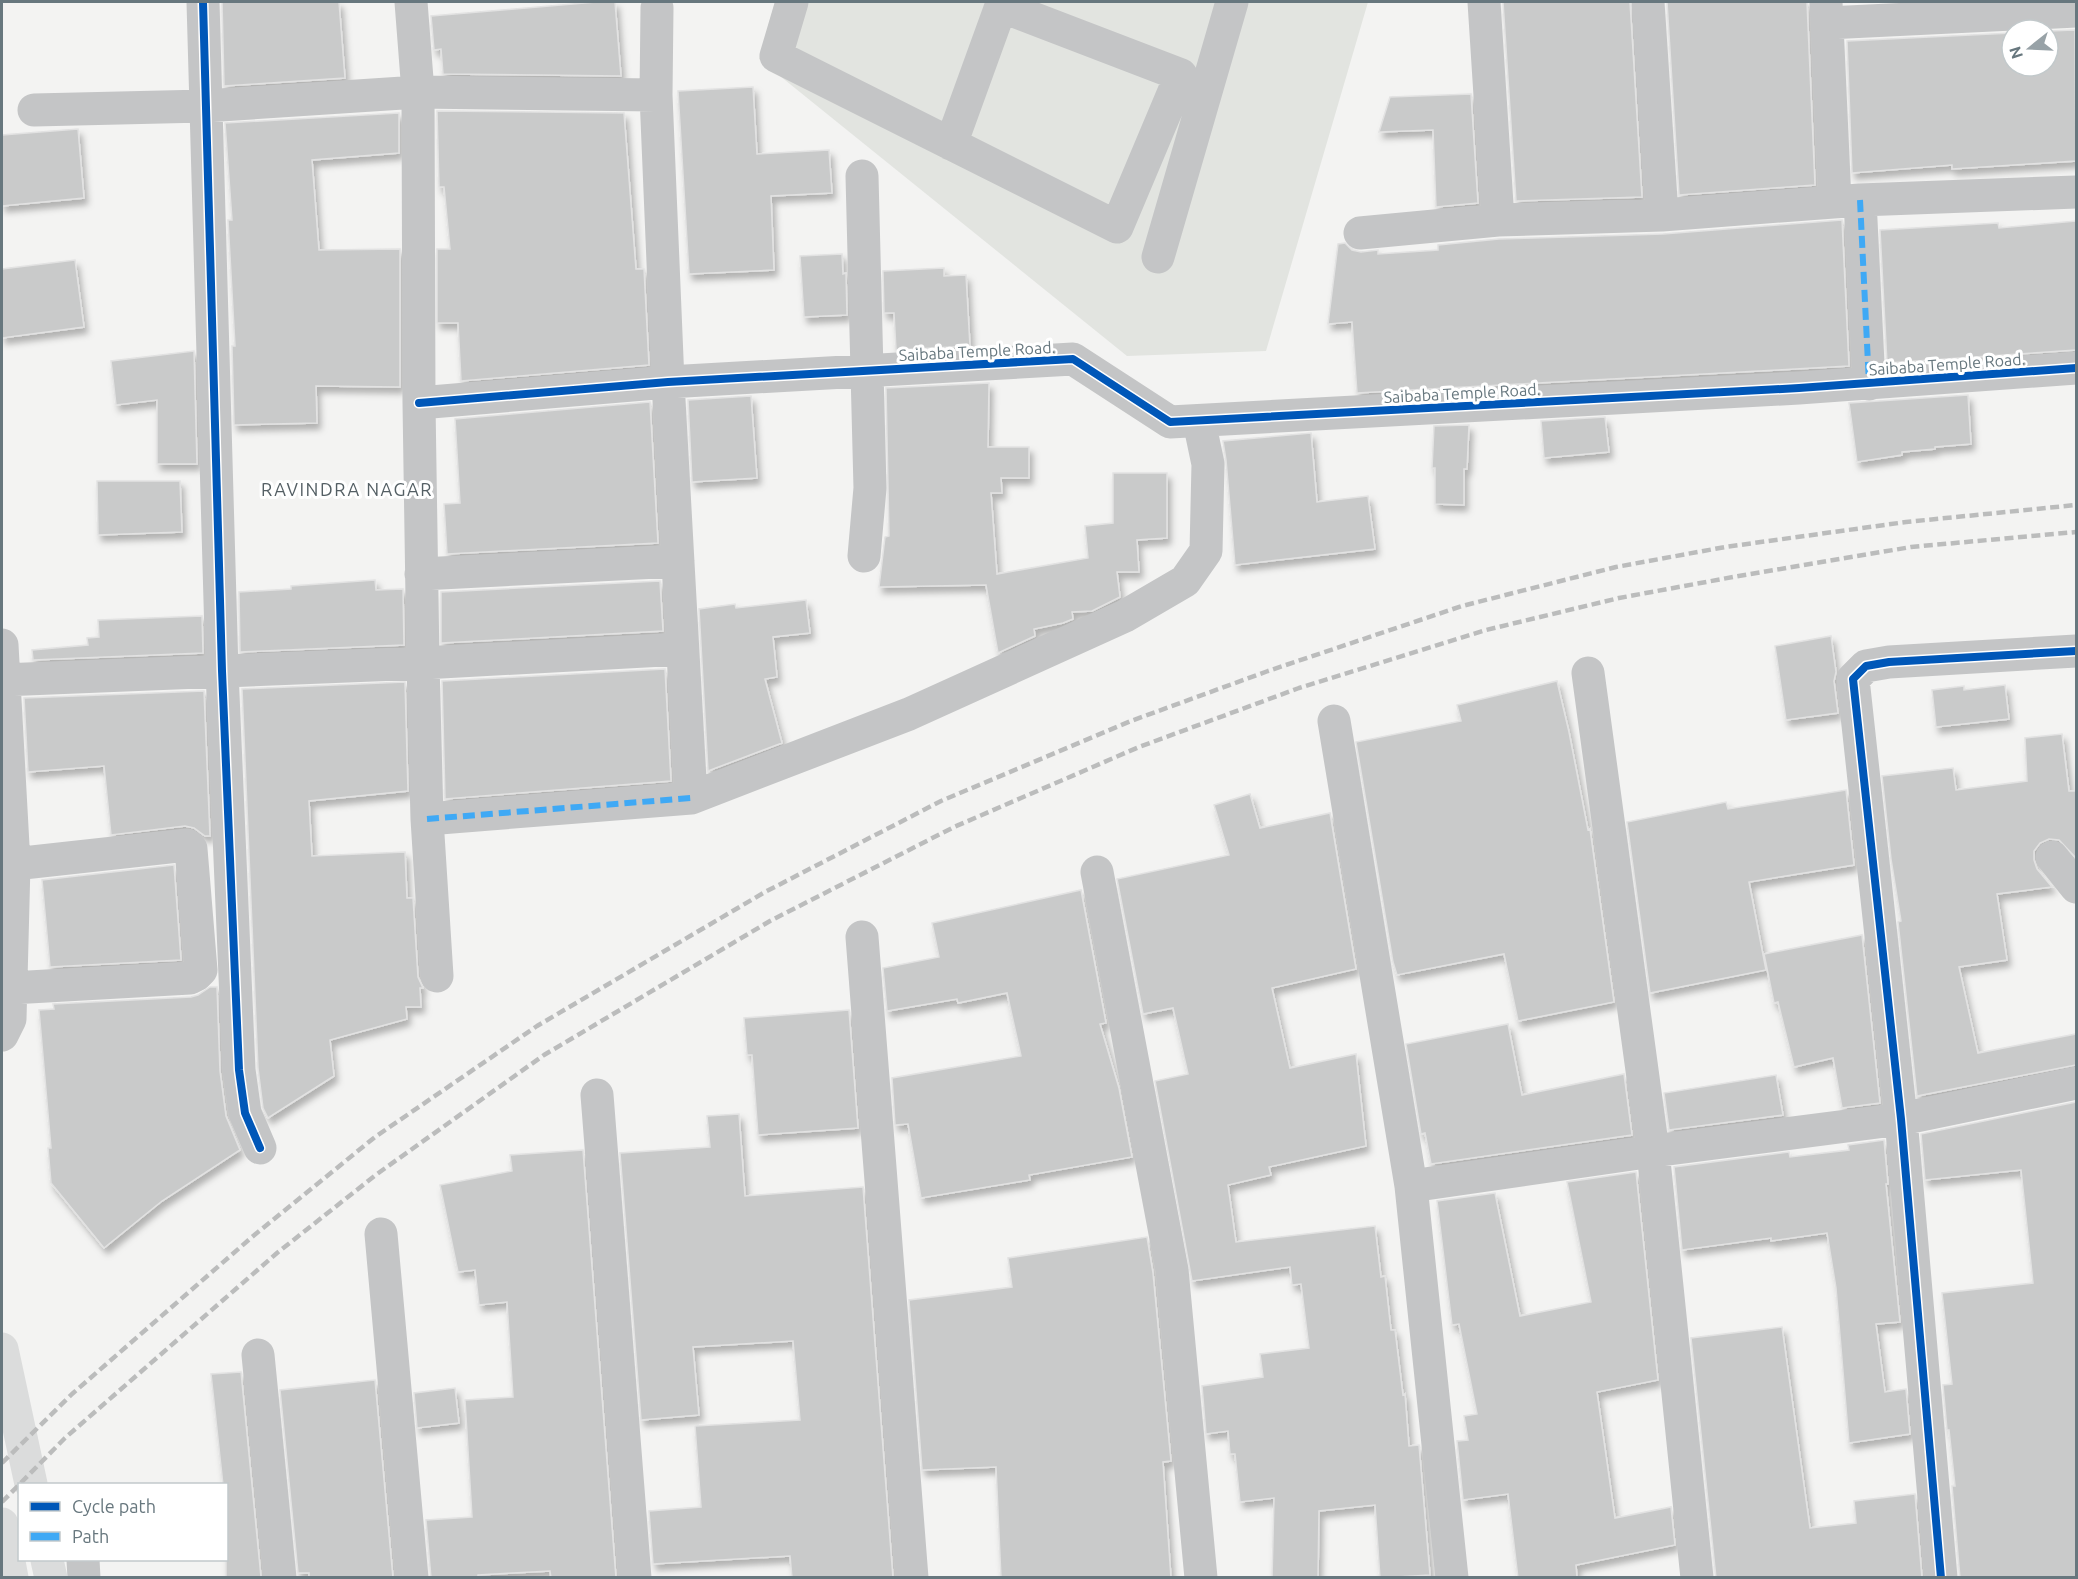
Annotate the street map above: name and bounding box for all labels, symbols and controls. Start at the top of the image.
north arrow [2000,18,2060,78]
text: N [2005,44,2026,61]
street label: Saibaba Temple Road. [898,338,1056,364]
street label: Saibaba Temple Road. [1868,350,2026,378]
street label: Saibaba Temple Road. [1383,380,1541,406]
district label: RAVINDRA NAGAR [261,479,433,499]
legend [18,1483,228,1561]
text: Cycle path [72,1496,156,1516]
text: Path [72,1526,109,1546]

